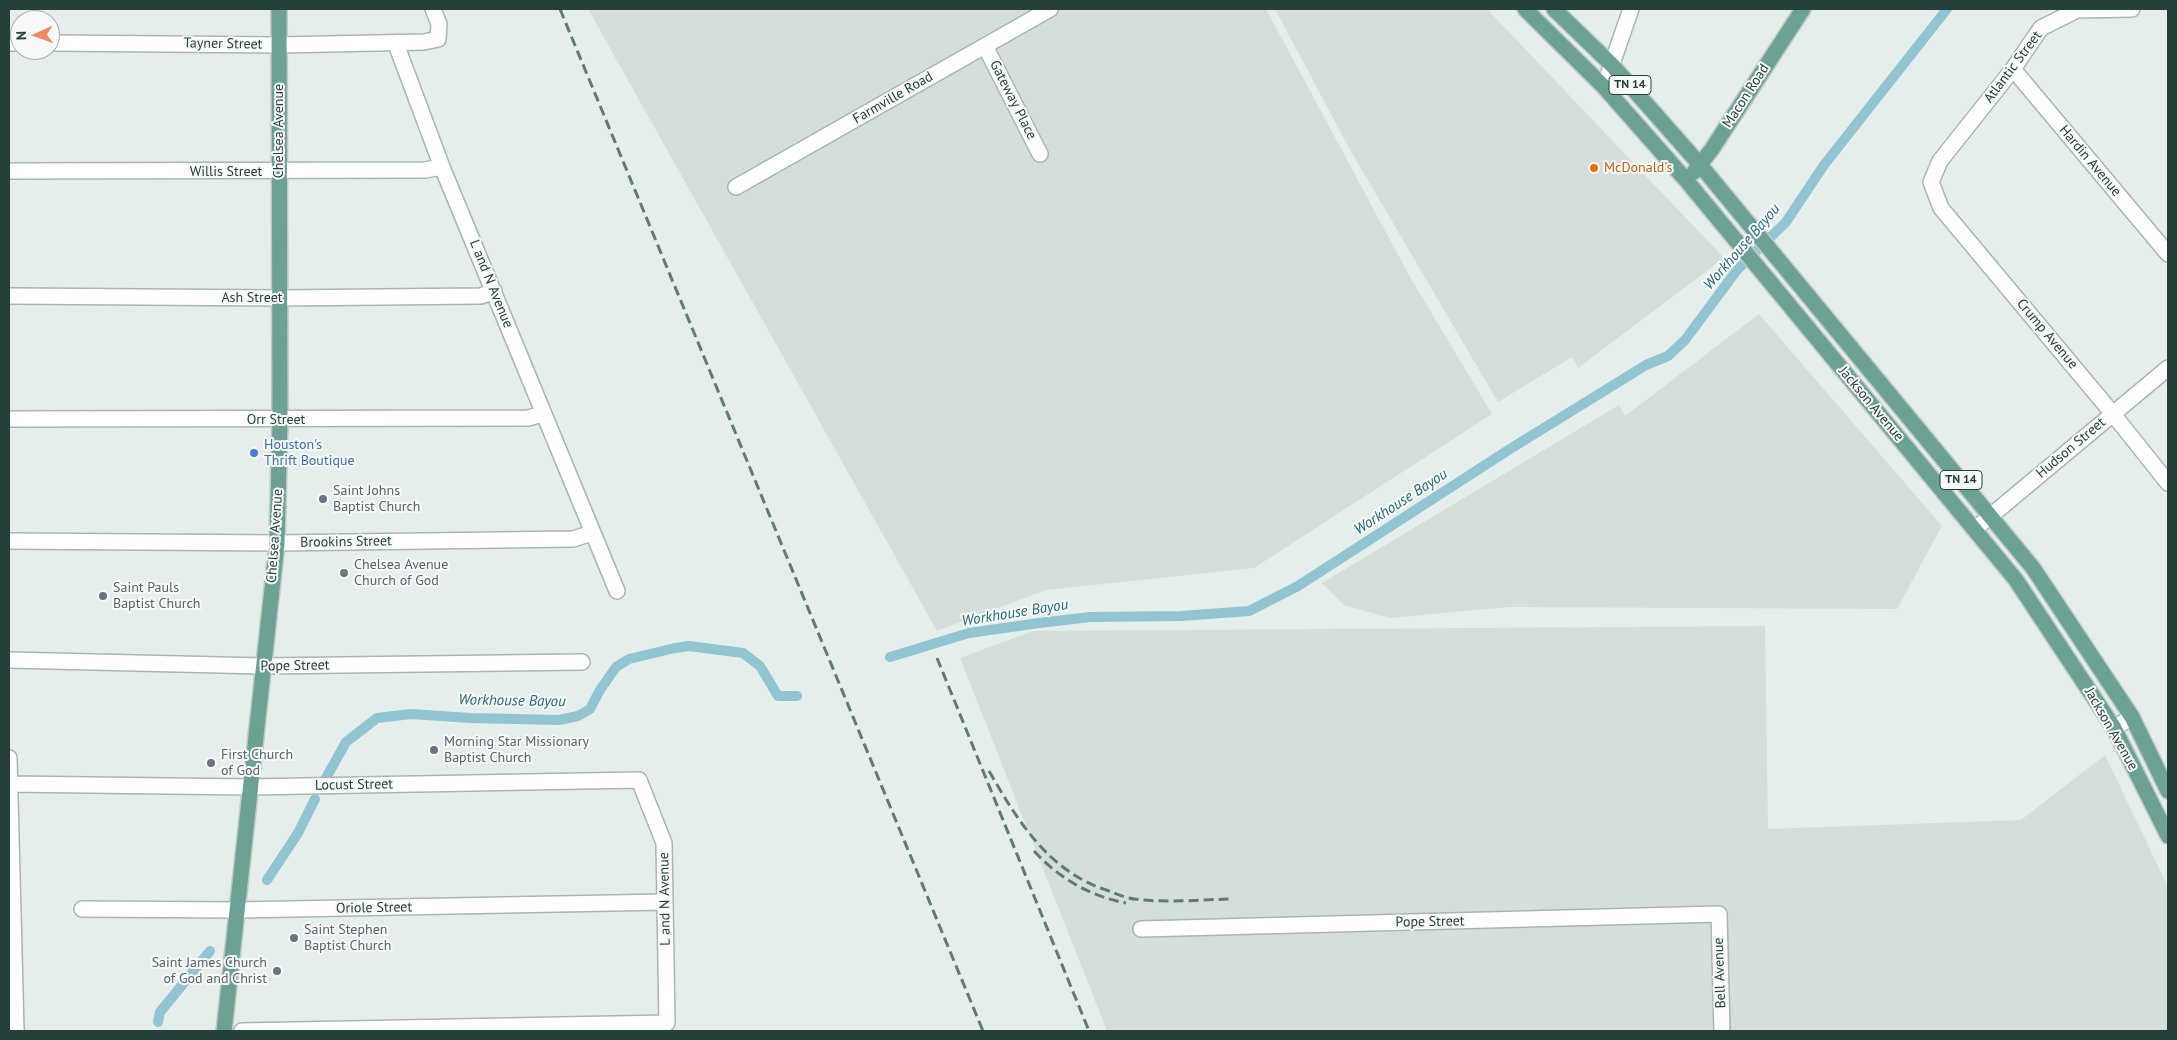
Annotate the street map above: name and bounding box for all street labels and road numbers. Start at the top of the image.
street label: Atlantic Street [1980,28,2046,106]
street label: Tayner Street [183,35,263,53]
street label: Gateway Place [986,58,1040,142]
street label: Macon Road [1719,61,1773,131]
street label: Farmville Road [850,68,936,128]
road number: TN 14 [1609,76,1651,94]
street label: Chelsea Avenue [271,84,287,178]
street label: Hardin Avenue [2055,122,2125,200]
street label: Willis Street [190,164,262,180]
street label: L and N Avenue [466,237,516,331]
street label: Ash Street [221,290,283,306]
street label: Crump Avenue [2013,295,2081,373]
street label: Jackson Avenue [1835,363,1907,445]
street label: Orr Street [247,412,305,428]
street label: Hudson Street [2033,414,2109,482]
road number: TN 14 [1940,470,1982,490]
street label: Chelsea Avenue [263,488,287,584]
street label: Brookins Street [300,533,392,551]
street label: Pope Street [260,657,330,675]
street label: Jackson Avenue [2081,685,2141,773]
street label: Locust Street [315,776,393,794]
street label: L and N Avenue [656,852,674,946]
street label: Oriole Street [336,899,412,917]
street label: Pope Street [1395,913,1465,931]
street label: Bell Avenue [1710,937,1730,1009]

